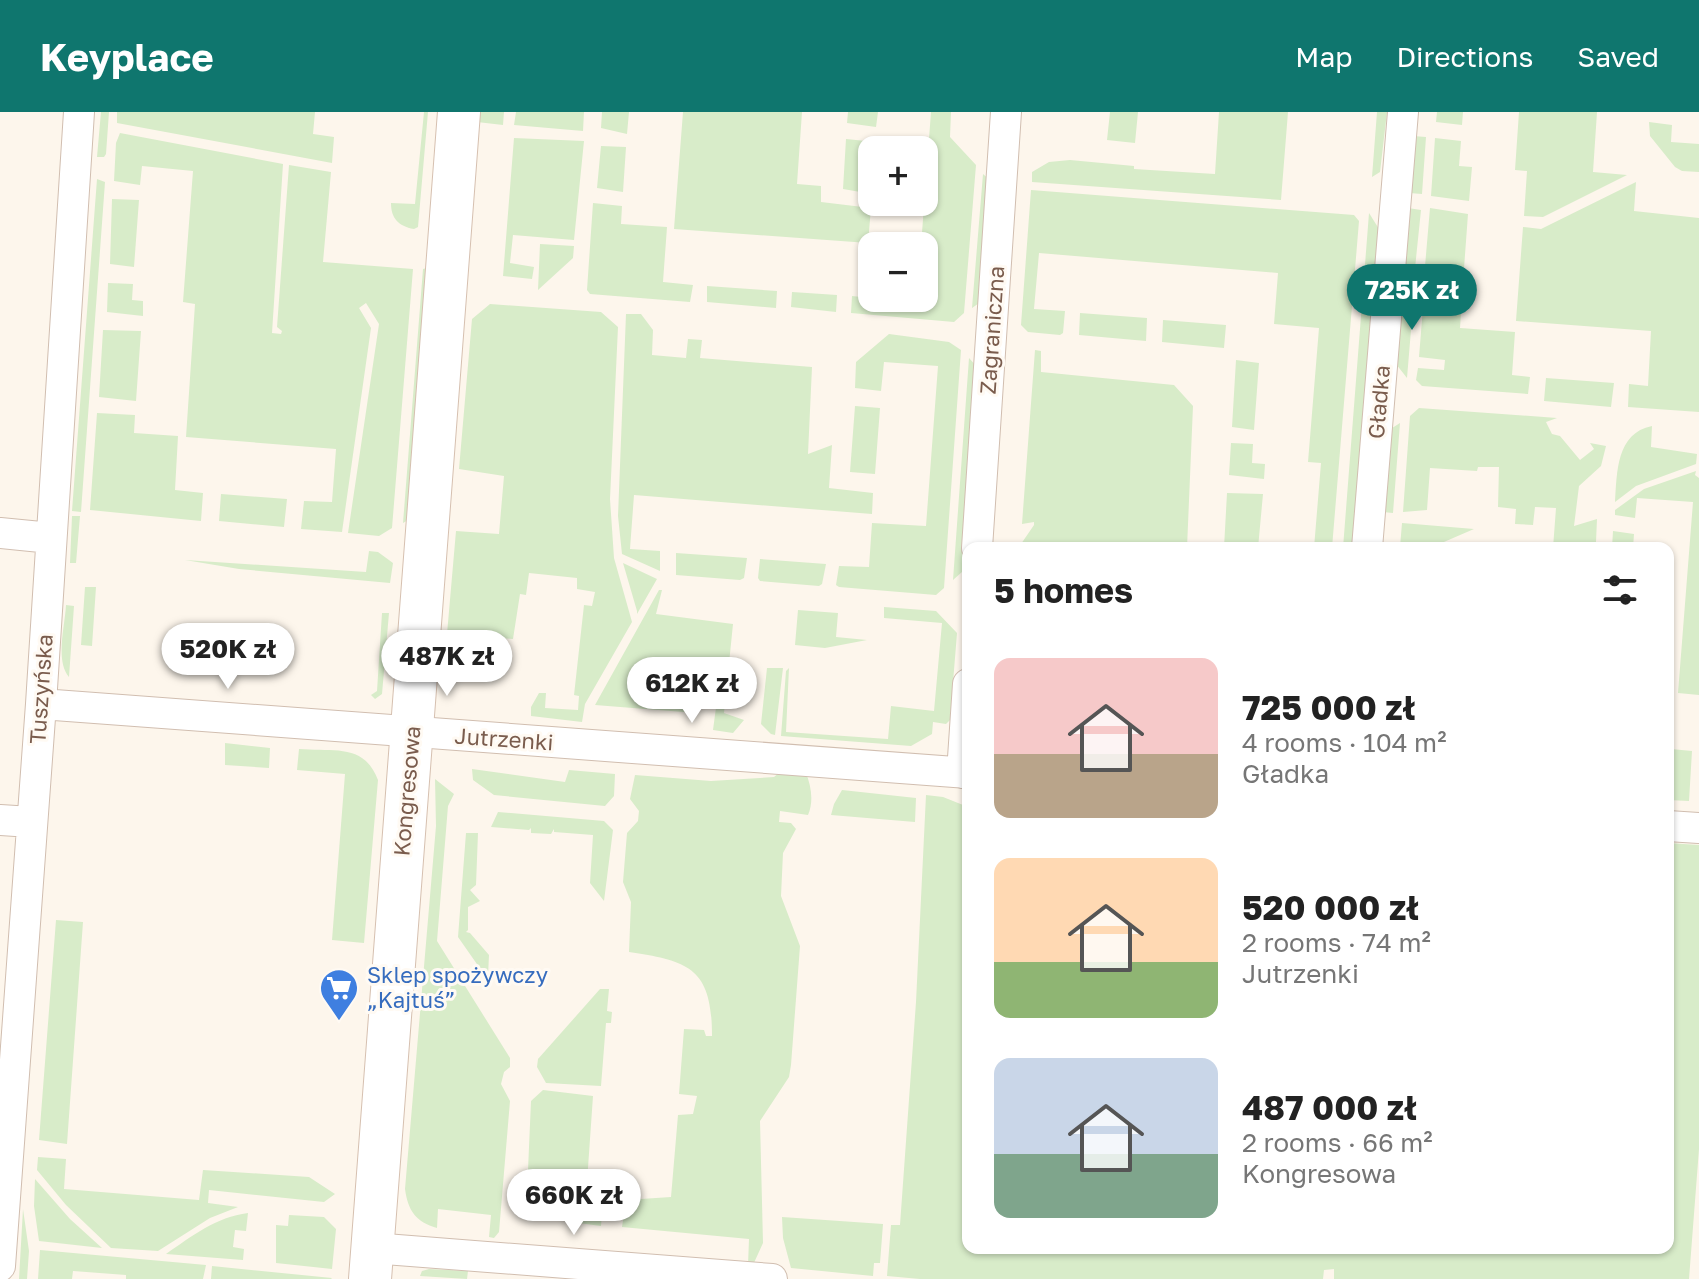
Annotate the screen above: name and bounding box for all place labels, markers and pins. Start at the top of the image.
pin: 725K zł [1338,264,1486,332]
pin: 520K zł [154,623,302,691]
pin: 487K zł [373,630,521,698]
pin: 612K zł [618,657,766,725]
place label: Sklep spożywczy „Kajtuś” [367,961,548,1013]
supermarket icon: Sklep spożywczy „Kajtuś” [318,967,360,1022]
pin: 660K zł [500,1169,648,1237]

